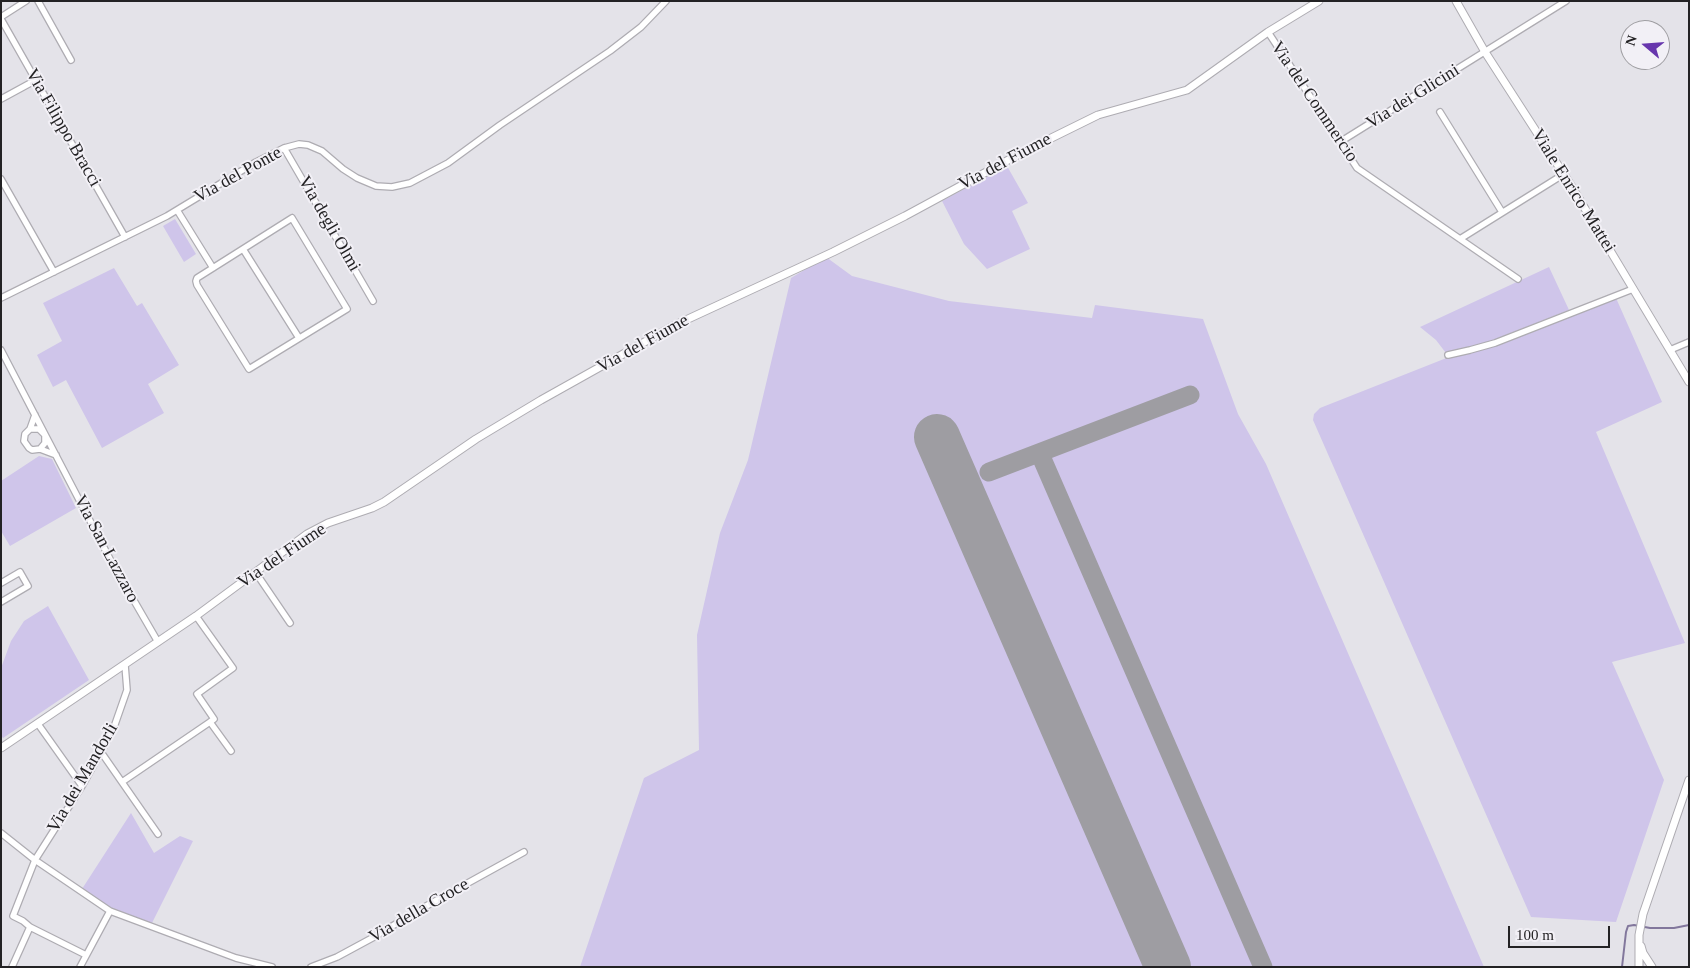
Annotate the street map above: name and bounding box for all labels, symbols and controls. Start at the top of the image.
north arrow [1620,20,1670,70]
text: N [1623,33,1640,48]
street label: Via del Commercio [1266,38,1362,166]
street label: Via dei Glicini [1362,60,1464,134]
street label: Via Filippo Bracci [20,65,106,191]
street label: Viale Enrico Mattei [1526,125,1620,257]
street label: Via del Fiume [955,129,1055,195]
street label: Via del Ponte [190,142,286,208]
street label: Via degli Olmi [293,172,365,276]
street label: Via del Fiume [593,310,693,378]
street label: Via San Lazzaro [69,491,143,607]
street label: Via del Fiume [234,519,330,593]
street label: Via dei Mandorli [43,719,123,837]
street label: Via della Croce [365,874,473,948]
scale bar [1510,916,1612,948]
text: 100 m [1516,927,1554,943]

